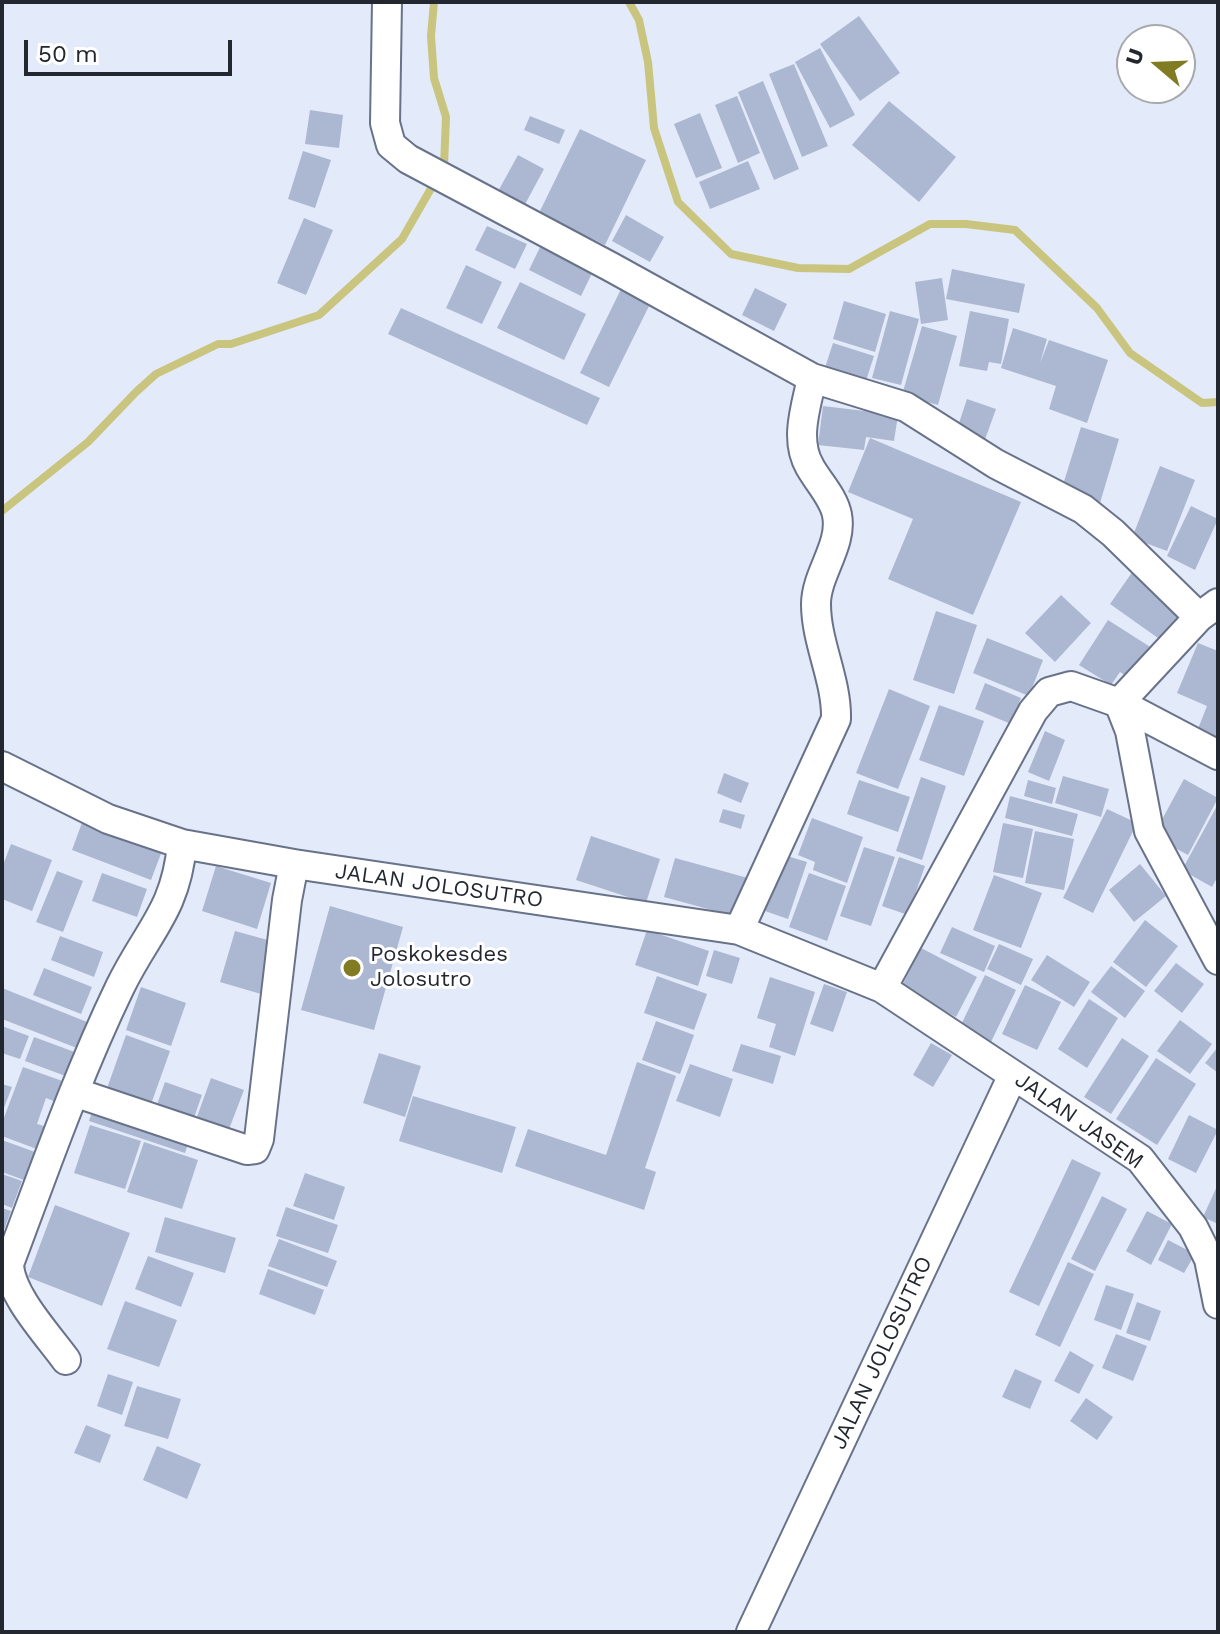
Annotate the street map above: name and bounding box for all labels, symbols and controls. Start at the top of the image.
scale bar [28,24,236,74]
north arrow [1116,24,1196,104]
text: 50 m [38,40,98,68]
text: U [1120,45,1149,68]
street label: JALAN JOLOSUTRO [333,858,545,914]
place label: Poskokesdes Jolosutro [370,942,508,994]
marker: Poskokesdes Jolosutro [341,957,363,979]
street label: JALAN JASEM [1010,1067,1148,1175]
street label: JALAN JOLOSUTRO [826,1252,938,1454]

